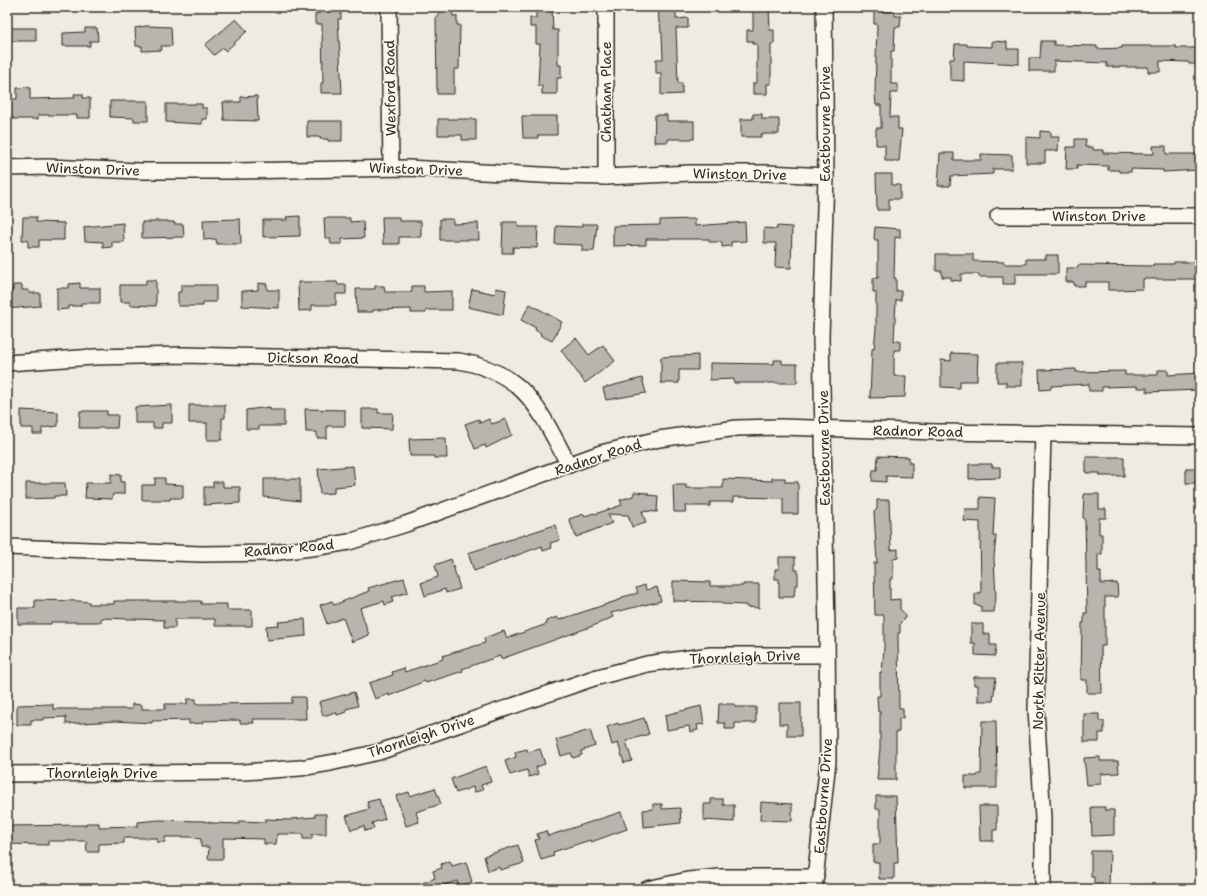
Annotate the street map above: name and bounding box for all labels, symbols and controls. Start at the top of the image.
street label: Wexford Road [380,40,400,136]
street label: Chatham Place [597,41,615,143]
street label: Eastbourne Drive [816,66,834,182]
street label: Winston Drive [46,158,140,180]
street label: Winston Drive [369,158,463,180]
street label: Winston Drive [693,164,787,184]
street label: Winston Drive [1052,207,1146,225]
street label: Dickson Road [267,348,359,368]
street label: Eastbourne Drive [814,390,834,506]
street label: Radnor Road [873,421,963,441]
street label: Radnor Road [552,434,644,479]
street label: Radnor Road [243,535,335,561]
street label: North Ritter Avenue [1029,592,1049,730]
street label: Thornleigh Drive [689,646,801,668]
street label: Thornleigh Drive [365,710,477,762]
street label: Eastbourne Drive [810,737,836,855]
street label: Thornleigh Drive [46,764,158,782]

